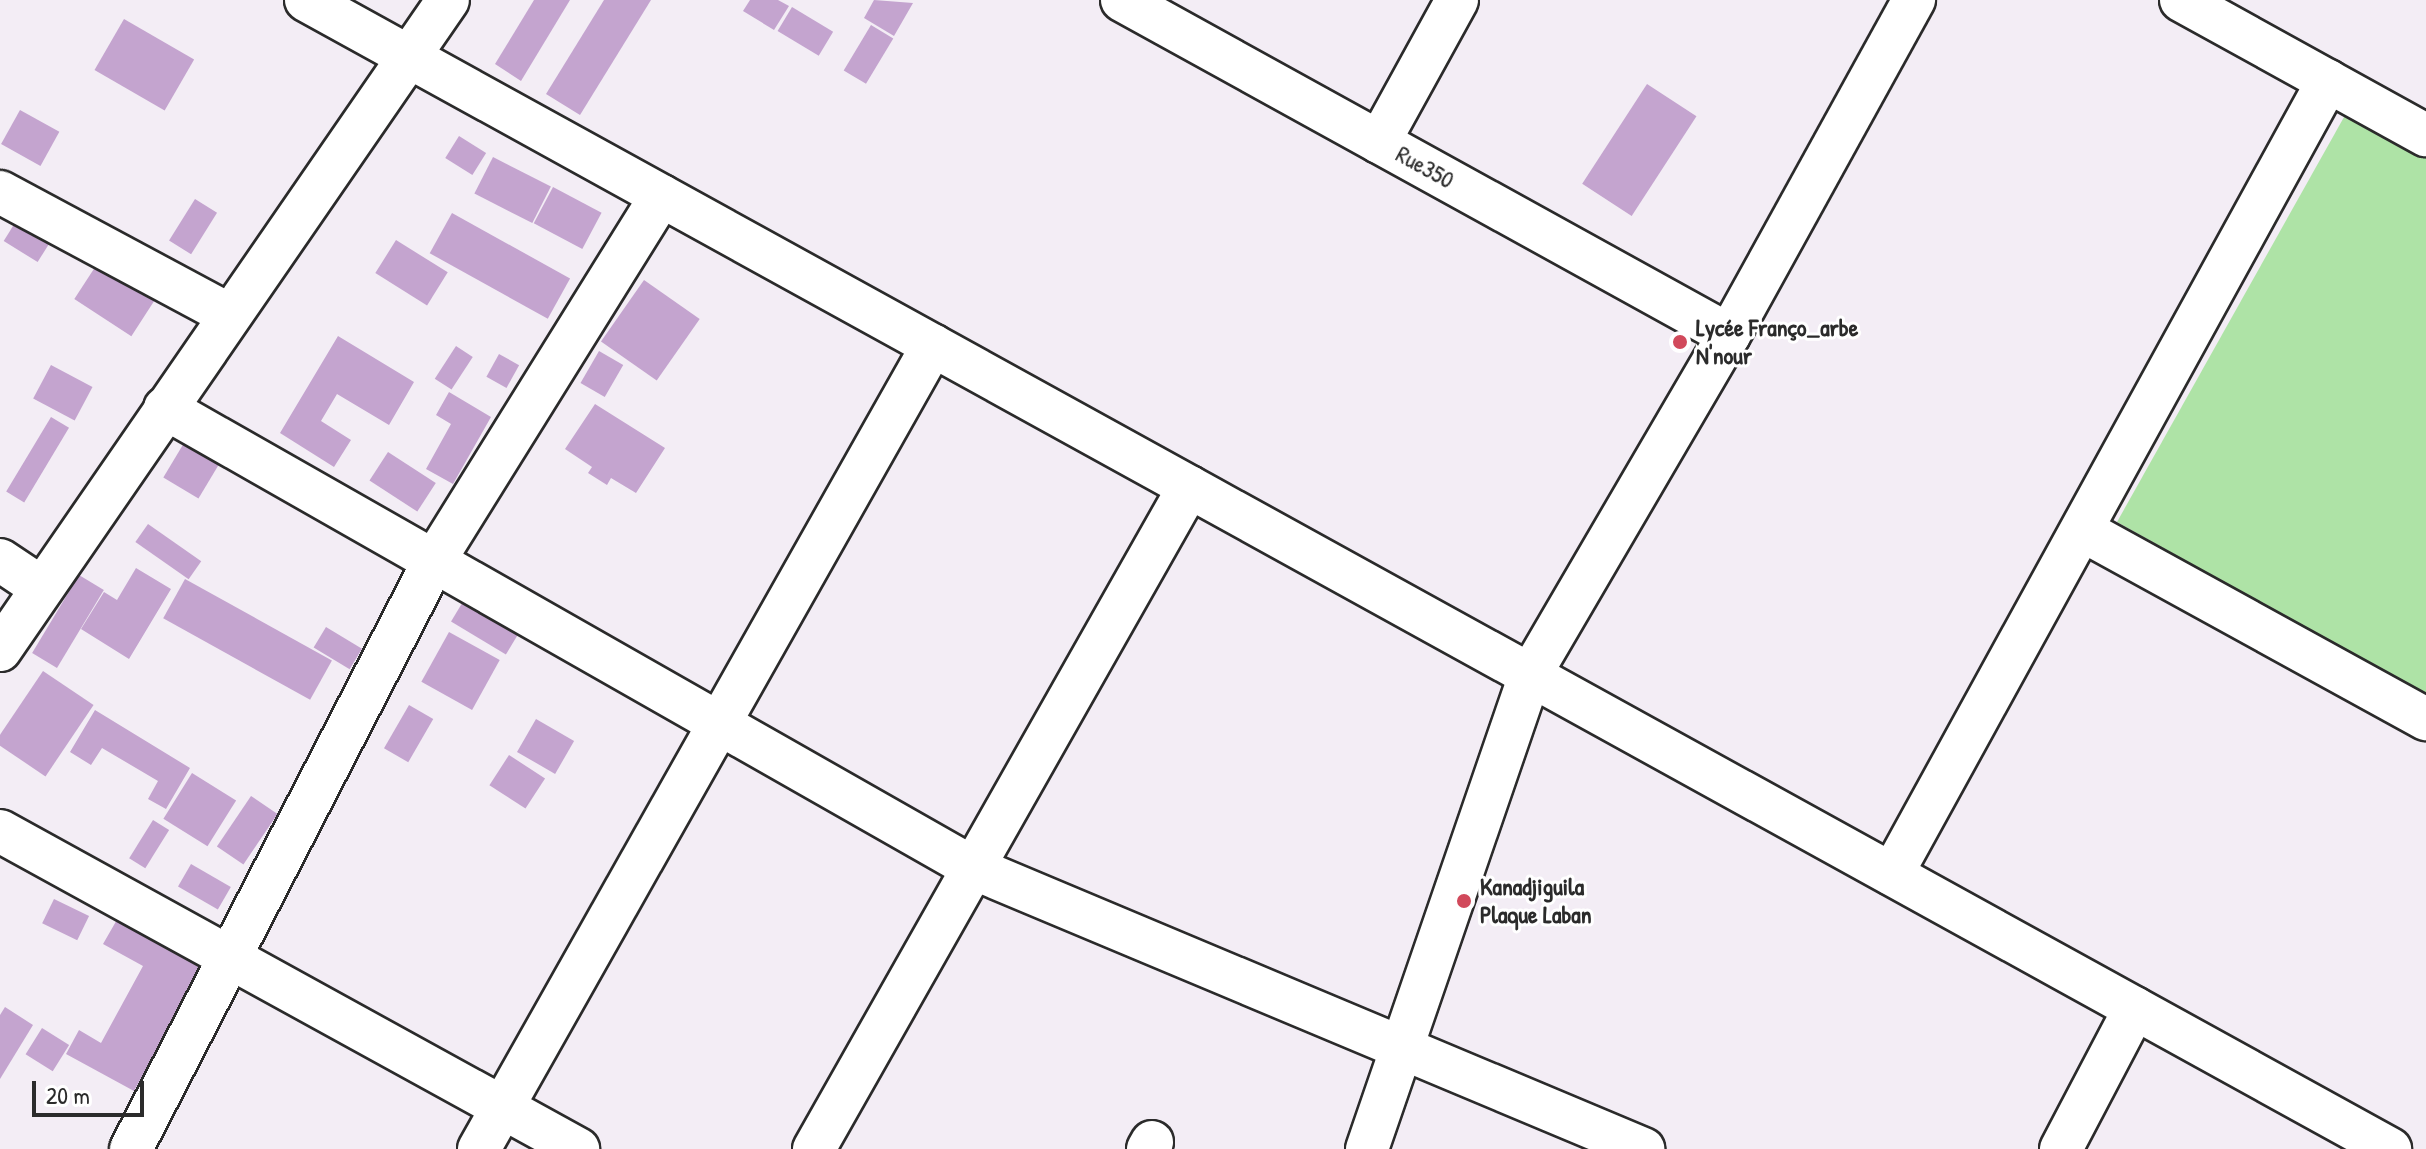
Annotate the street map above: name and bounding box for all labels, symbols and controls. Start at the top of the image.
street label: Rue350 [1391,139,1459,195]
place label: Lycée Franço_arbe N'nour [1696,314,1858,370]
marker: Lycée Franço_arbe N'nour [1671,333,1689,351]
place label: Kanadjiguila Plaque Laban [1480,873,1592,929]
marker: Kanadjiguila Plaque Laban [1455,892,1473,910]
scale bar [36,1065,148,1115]
text: 20 m [46,1079,90,1111]

